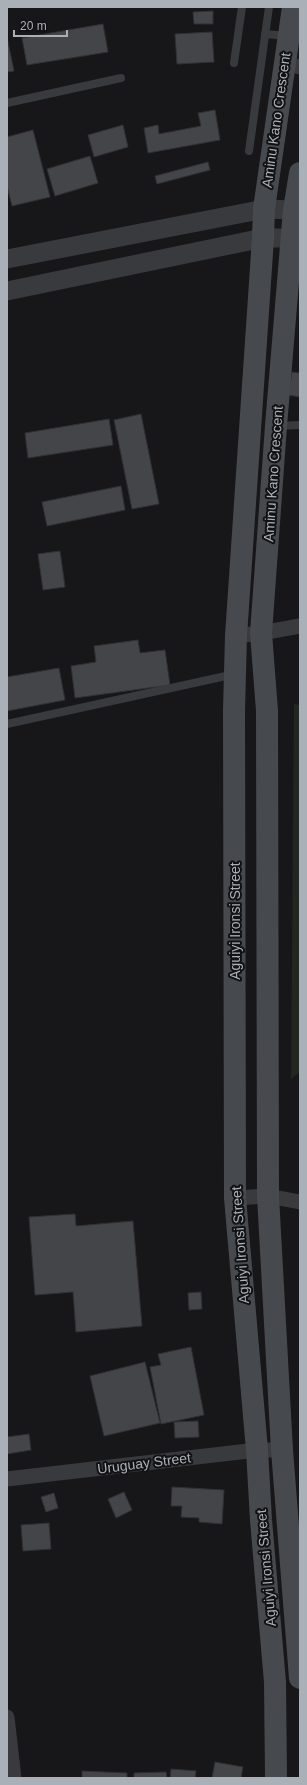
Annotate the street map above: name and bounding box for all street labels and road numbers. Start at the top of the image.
street label: Aminu Kano Crescent [259,51,293,189]
street label: Aminu Kano Crescent [260,405,286,542]
street label: Aguiyi Ironsi Street [227,862,243,980]
street label: Aguiyi Ironsi Street [228,1186,252,1304]
street label: Uruguay Street [96,1449,192,1477]
street label: Aguiyi Ironsi Street [253,1509,279,1627]

